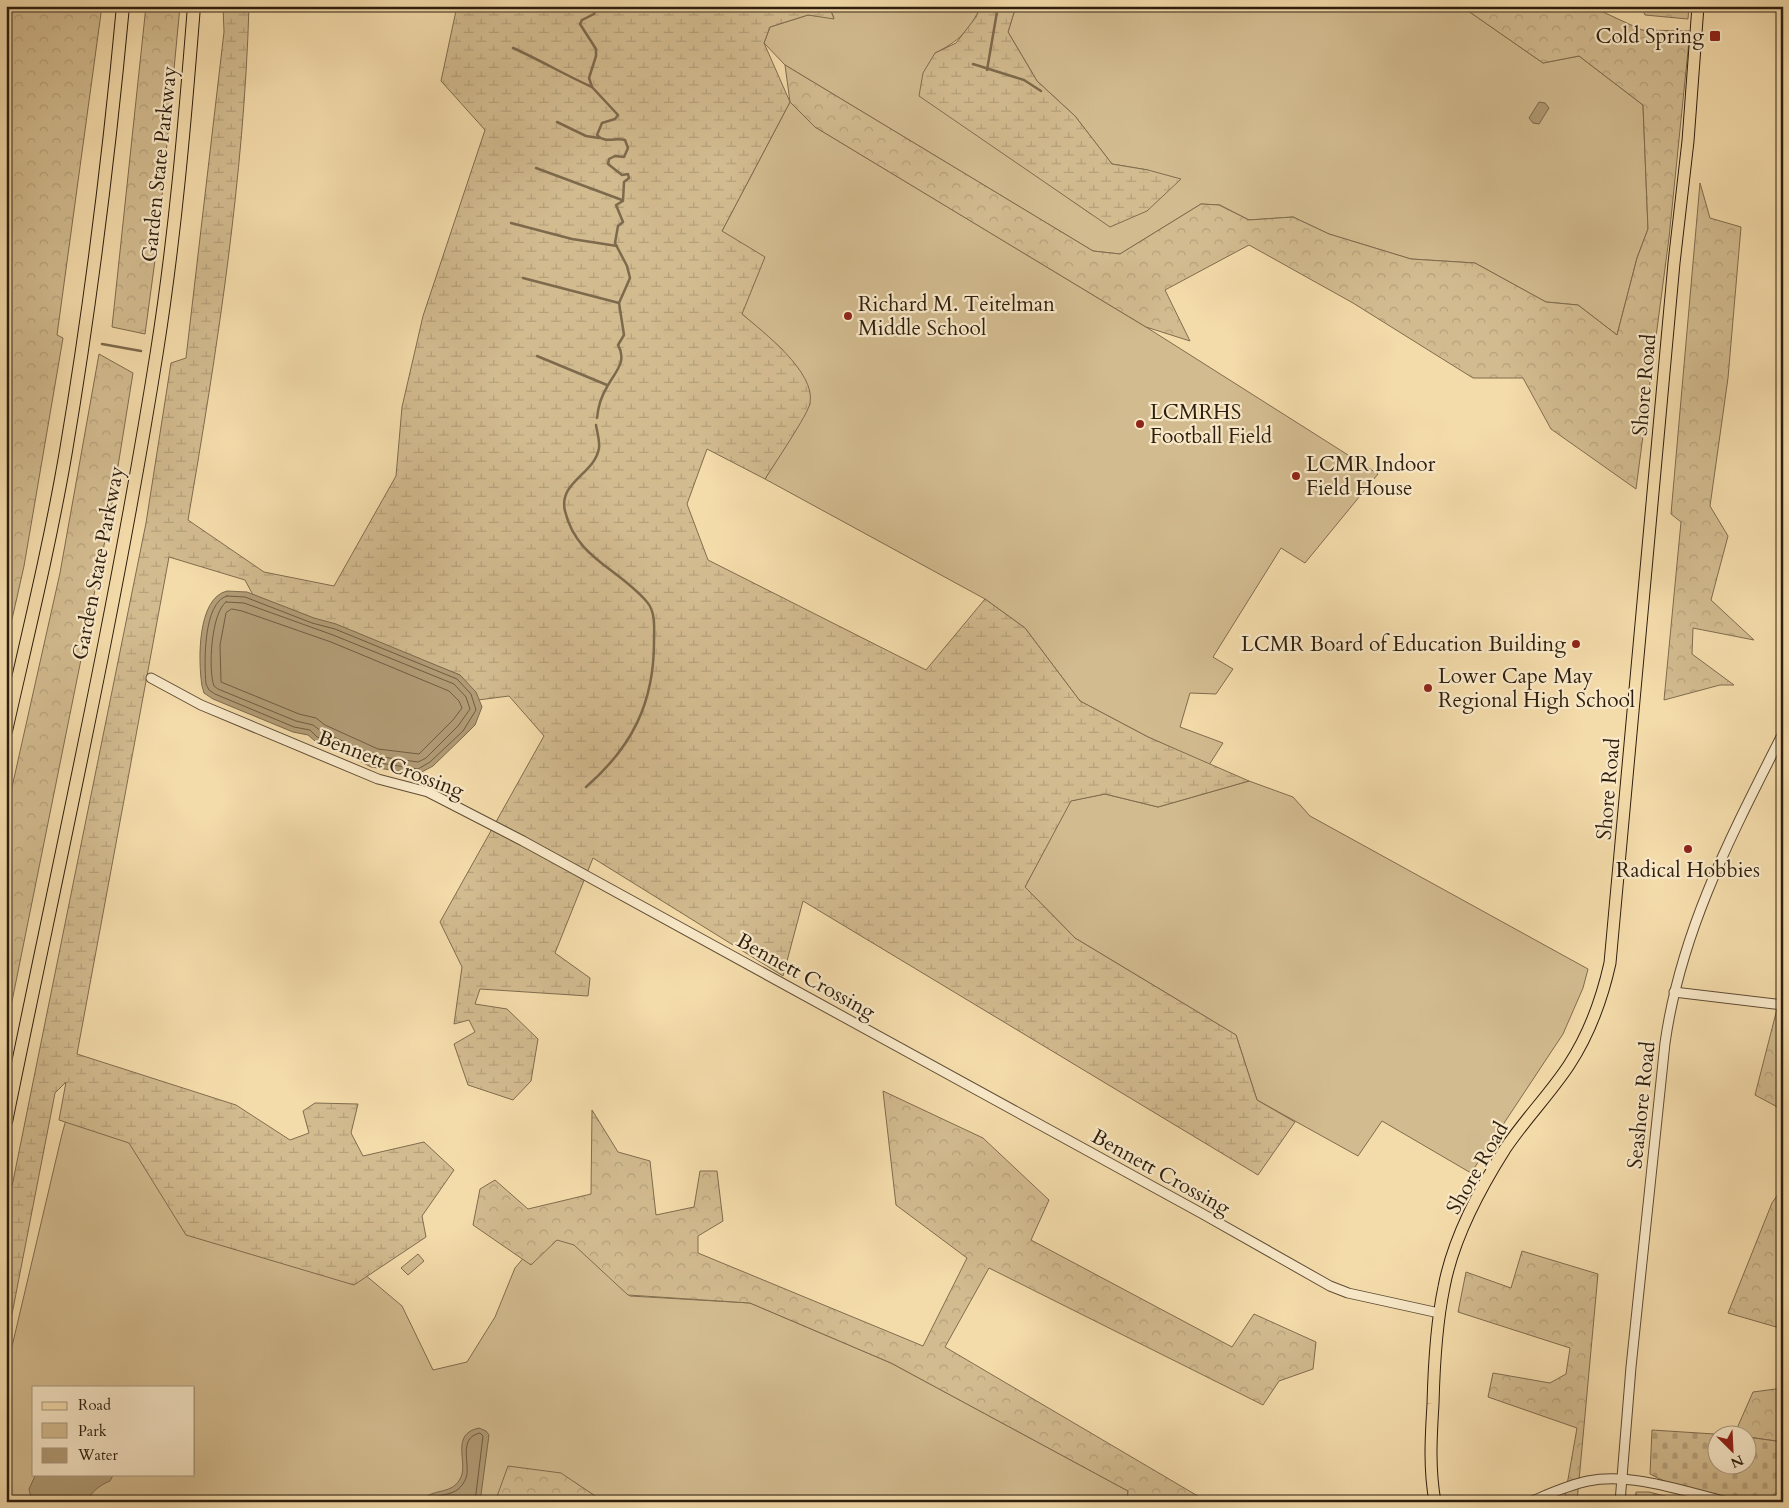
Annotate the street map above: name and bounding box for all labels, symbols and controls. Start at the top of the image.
place label: Cold Spring [1595,22,1704,51]
marker: Cold Spring [1708,29,1722,43]
street label: Garden State Parkway [135,65,184,264]
place label: Richard M. Teitelman Middle School [858,290,1055,343]
marker: Richard M. Teitelman Middle School [842,310,854,322]
street label: Shore Road [1626,333,1663,437]
place label: LCMRHS Football Field [1150,398,1272,451]
marker: LCMRHS Football Field [1134,418,1146,430]
place label: LCMR Indoor Field House [1306,450,1436,503]
street label: Garden State Parkway [65,464,132,663]
marker: LCMR Indoor Field House [1290,470,1302,482]
place label: LCMR Board of Education Building [1241,630,1566,659]
marker: LCMR Board of Education Building [1570,638,1582,650]
place label: Lower Cape May Regional High School [1438,662,1635,715]
marker: Lower Cape May Regional High School [1422,682,1434,694]
street label: Bennett Crossing [313,723,469,806]
street label: Shore Road [1590,737,1627,841]
marker: Radical Hobbies [1682,843,1694,855]
place label: Radical Hobbies [1616,856,1760,885]
street label: Bennett Crossing [731,926,881,1027]
street label: Seashore Road [1620,1040,1663,1170]
street label: Shore Road [1439,1117,1516,1220]
street label: Bennett Crossing [1086,1122,1236,1223]
legend [32,1386,195,1476]
text: Road [78,1395,111,1415]
text: Park [78,1421,107,1441]
north arrow [1706,1426,1756,1476]
text: Water [77,1445,119,1465]
text: N [1728,1450,1747,1473]

